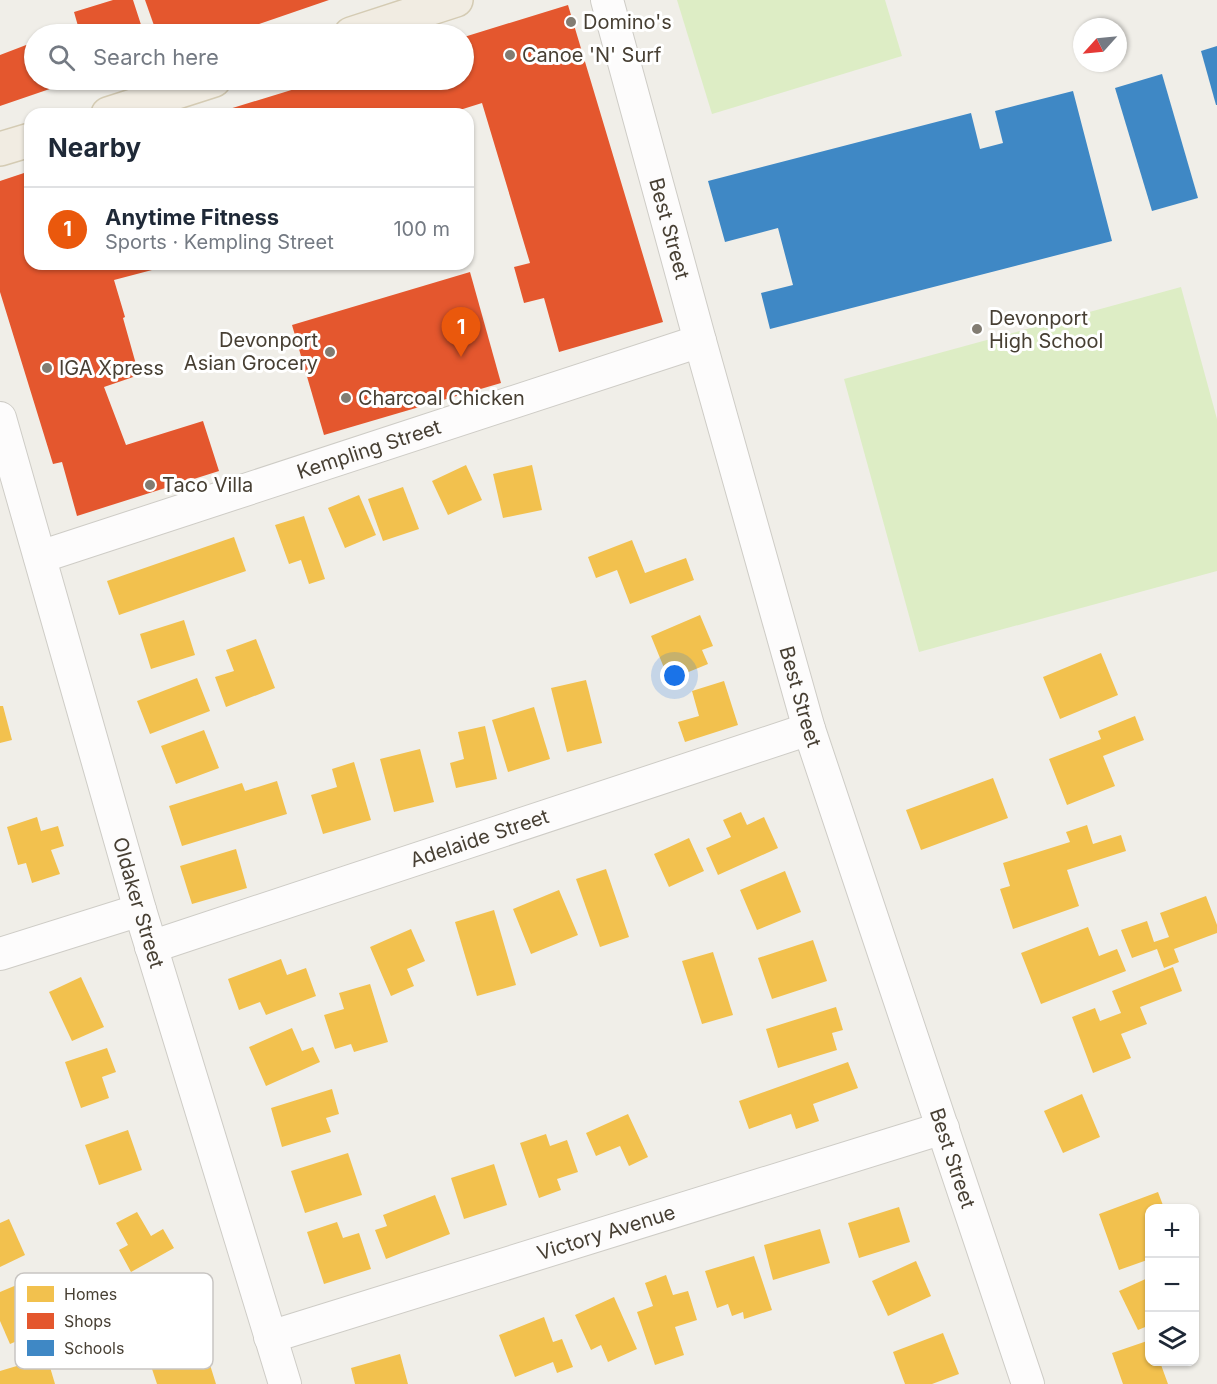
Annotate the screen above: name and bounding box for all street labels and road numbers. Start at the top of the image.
street label: Best Street [644,175,695,282]
street label: Kempling Street [294,415,444,484]
street label: Best Street [774,643,826,751]
street label: Adelaide Street [407,804,552,872]
street label: Oldaker Street [108,834,169,972]
street label: Best Street [925,1105,981,1212]
street label: Victory Avenue [534,1200,678,1265]

